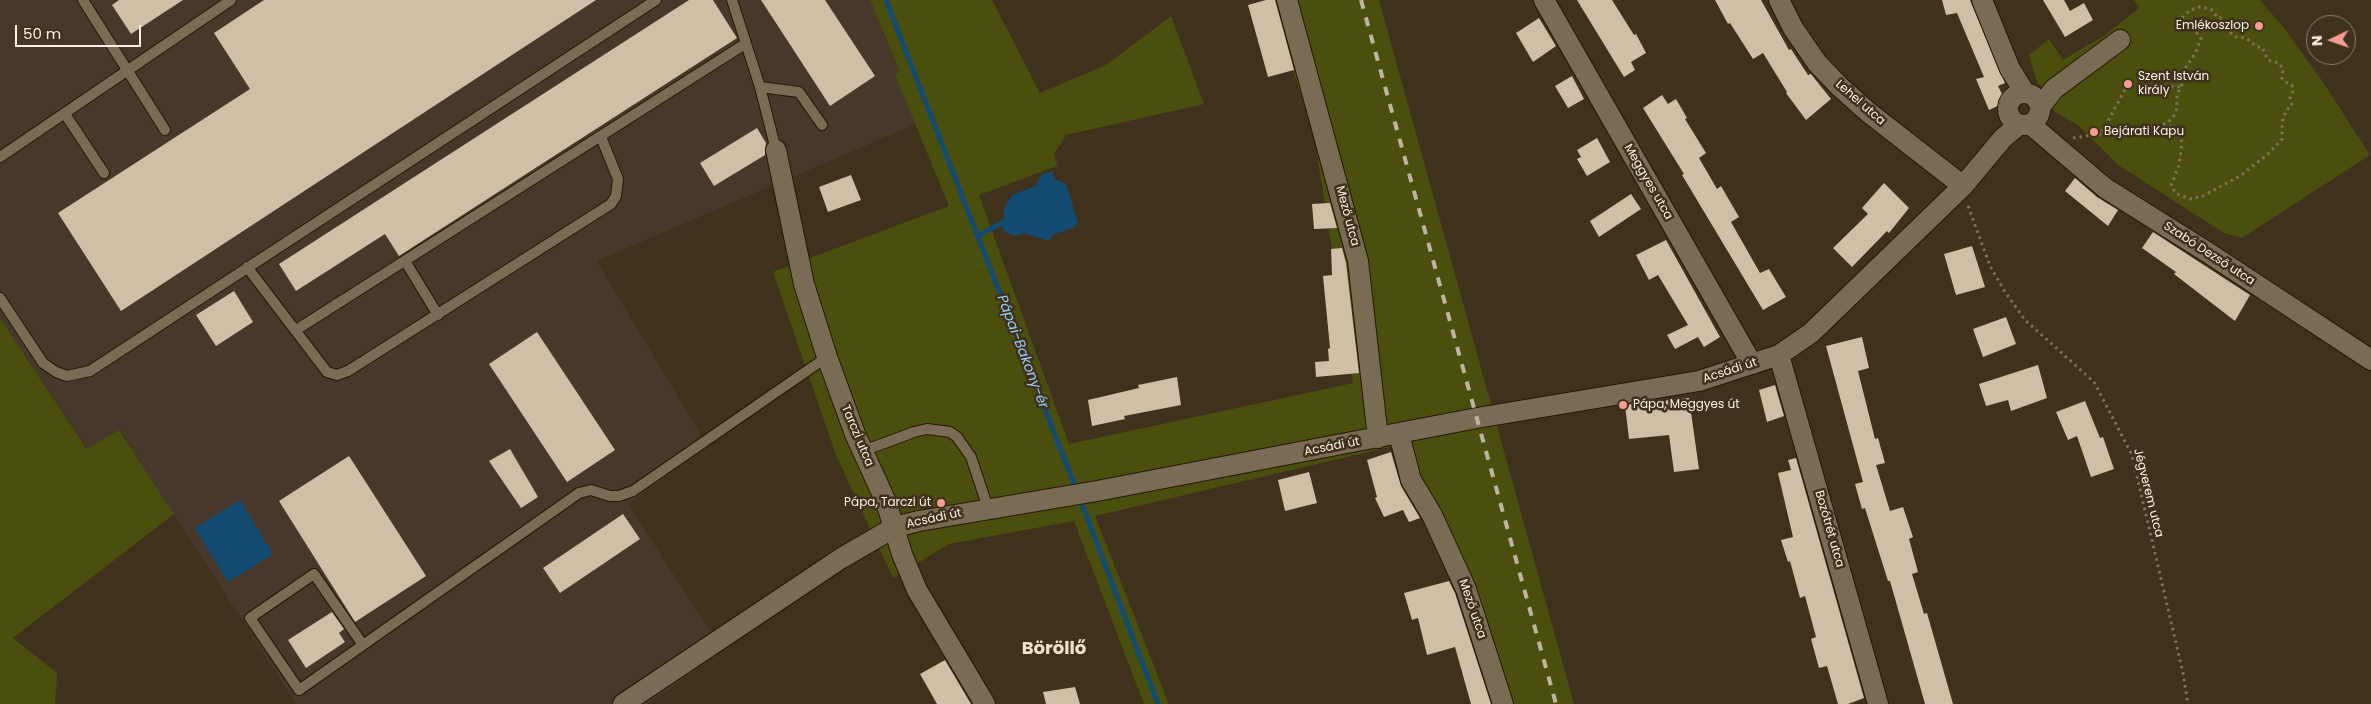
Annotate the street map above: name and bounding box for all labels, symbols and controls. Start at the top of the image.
scale bar [18,15,144,47]
north arrow [2306,15,2356,65]
place label: Emlékoszlop [2176,19,2249,33]
marker: Emlékoszlop [2253,20,2265,32]
text: 50 m [23,23,61,44]
text: N [2307,35,2327,47]
place label: Szent István király [2138,70,2209,98]
street label: Lehel utca [1832,77,1888,129]
marker: Szent István király [2122,78,2134,90]
place label: Bejárati Kapu [2104,125,2184,139]
marker: Bejárati Kapu [2088,126,2100,138]
street label: Meggyes utca [1620,142,1676,222]
street label: Mező utca [1332,184,1362,248]
street label: Szabó Dezső utca [2161,219,2257,289]
water label: Pápai-Bakony-ér [993,293,1051,411]
street label: Acsádi út [1701,355,1759,387]
place label: Pápa, Meggyes út [1633,398,1740,412]
marker: Pápa, Meggyes út [1617,399,1629,411]
street label: Tarczi utca [838,403,876,469]
street label: Acsádi út [1303,435,1361,459]
street label: Jégverem utca [2130,447,2166,539]
street label: Bozótrét utca [1811,489,1847,569]
place label: Pápa, Tarczi út [844,496,931,510]
marker: Pápa, Tarczi út [935,497,947,509]
street label: Acsádi út [905,506,963,532]
street label: Mező utca [1455,578,1489,640]
district label: Böröllő [1022,638,1086,660]

